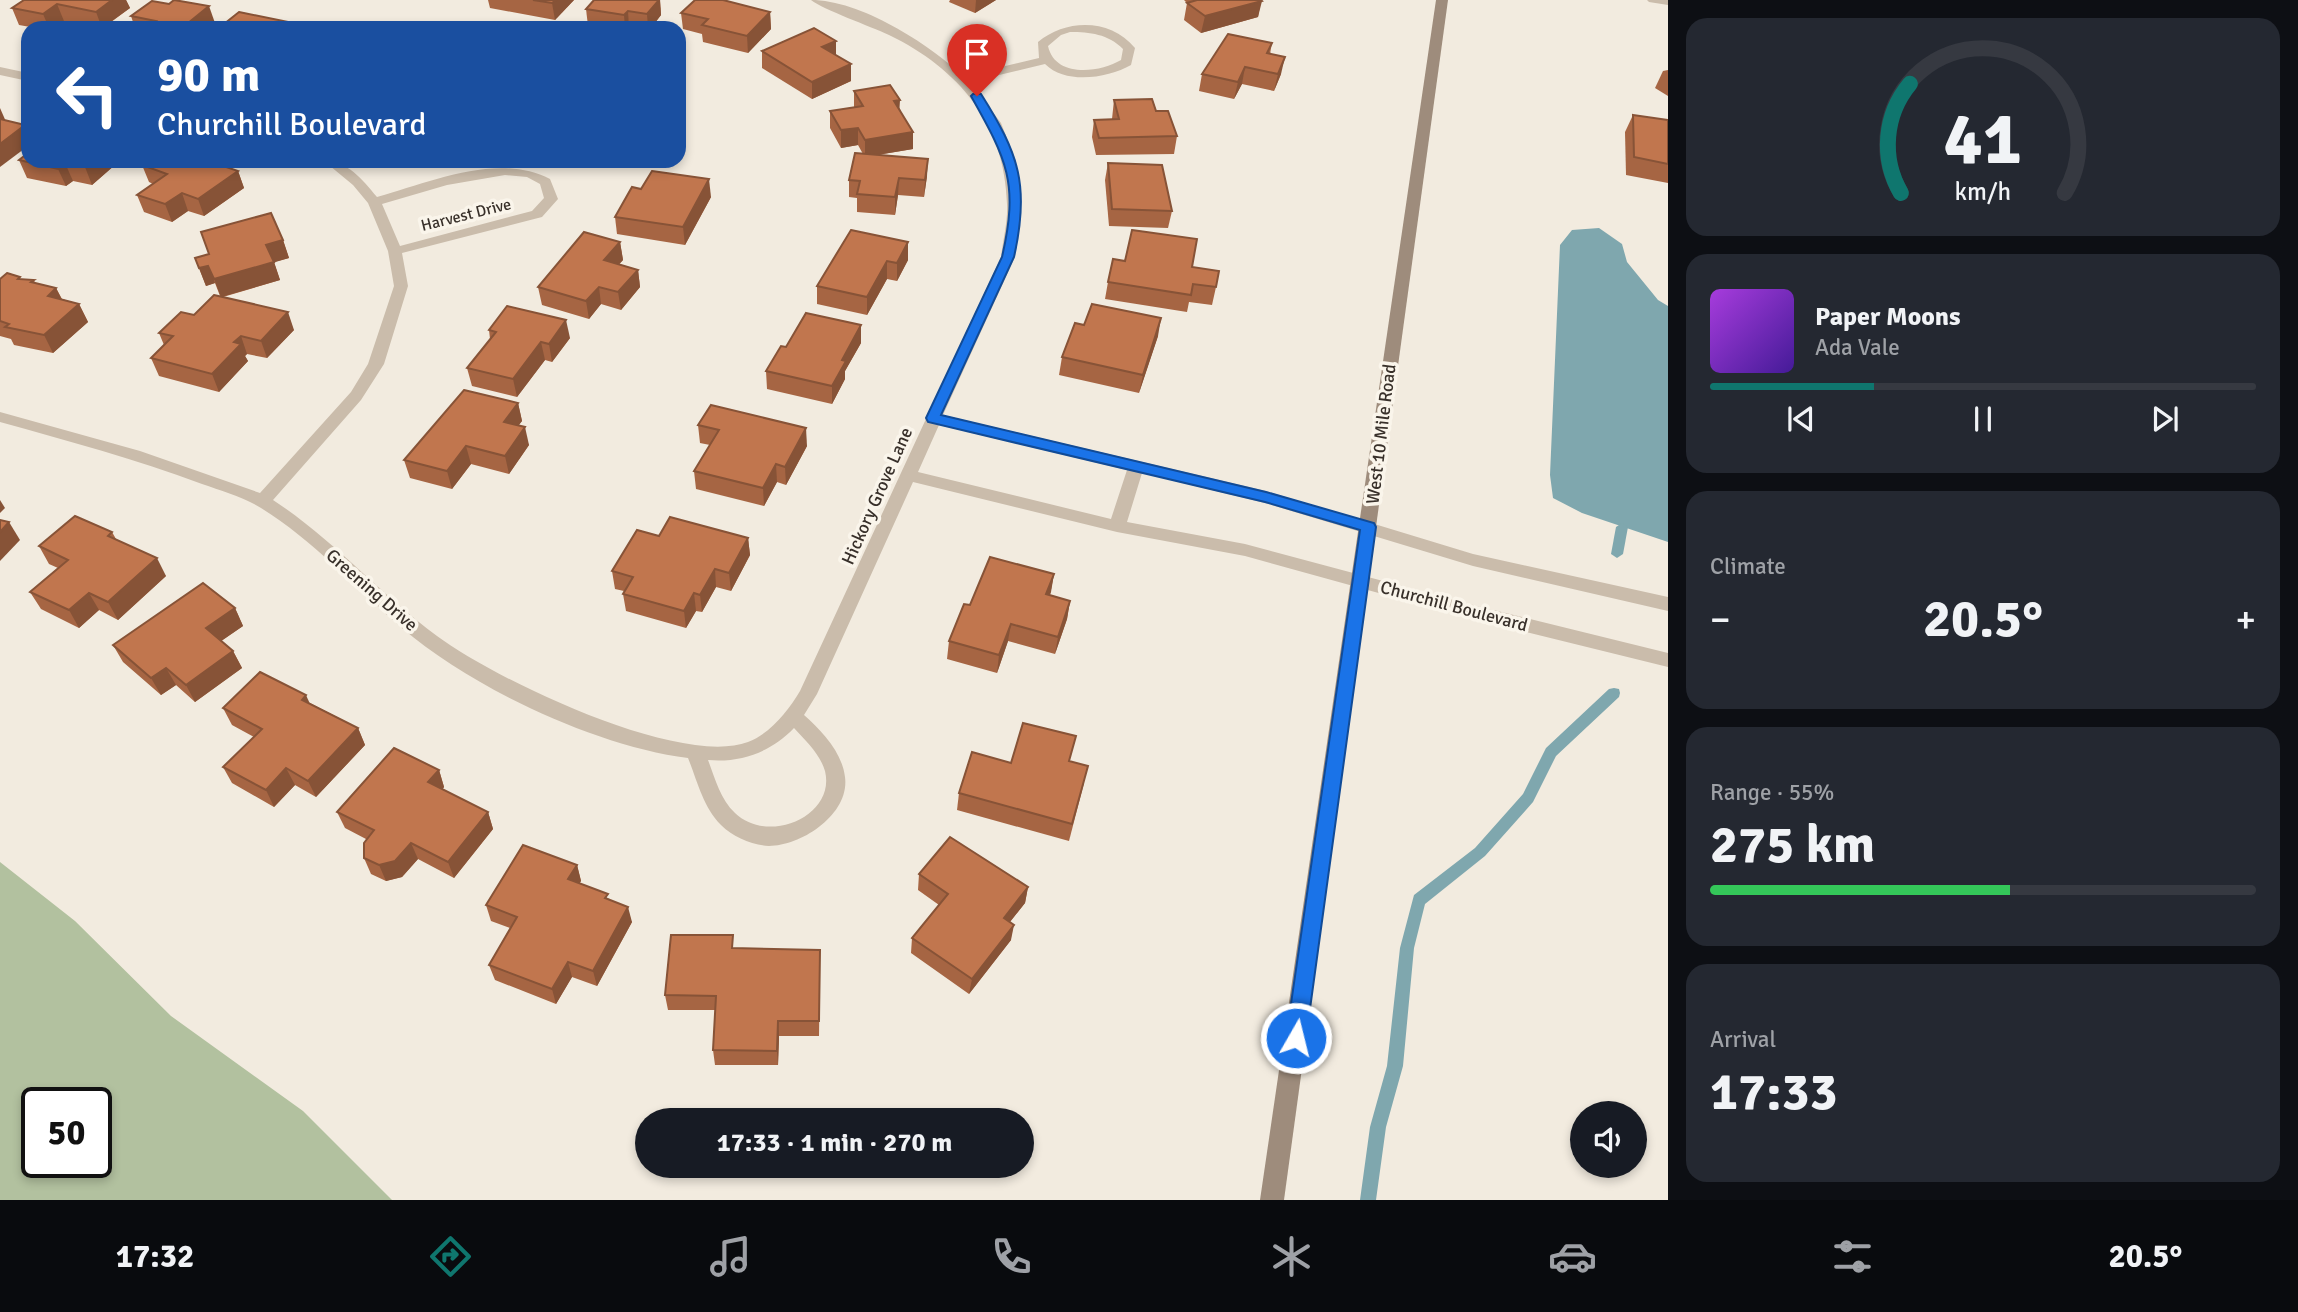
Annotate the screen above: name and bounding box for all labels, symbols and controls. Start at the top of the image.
pin [947,24,1007,96]
icon: arrive [958,35,996,73]
text: 90 m [157,45,260,105]
icon: left [42,49,133,140]
text: 41 [1944,96,2022,185]
text: Churchill Boulevard [157,105,426,144]
text: km/h [1955,176,2011,207]
street label: Harvest Drive [419,194,513,236]
text: Paper Moons [1815,301,1961,333]
text: Ada Vale [1815,333,1900,362]
street label: West 10 Mile Road [1361,363,1401,505]
icon: previous [1782,400,1820,438]
icon: pause [1964,400,2002,438]
icon: next [2146,400,2184,438]
street label: Hickory Grove Lane [837,424,917,568]
street label: Greening Drive [322,544,422,636]
text: Climate [1710,552,1786,581]
street label: Churchill Boulevard [1378,576,1530,636]
text: 20.5° [1923,587,2043,651]
text: − [1710,596,1731,643]
text: + [2235,596,2256,643]
text: Range · 55% [1710,778,1834,807]
text: 275 km [1710,813,1875,877]
position arrow [1259,1001,1333,1075]
text: Arrival [1710,1025,1776,1054]
text: 17:33 [1710,1060,1838,1124]
speed limit sign: 50 [21,1087,112,1178]
map controls [1570,1101,1647,1178]
button: sound [1570,1101,1647,1178]
text: 17:33 · 1 min · 270 m [717,1127,952,1159]
icon: directions [426,1232,475,1281]
icon: music [706,1232,755,1281]
icon: phone [987,1232,1036,1281]
icon: climate [1267,1232,1316,1281]
icon: car [1548,1232,1597,1281]
icon: filters [1828,1232,1877,1281]
text: 17:32 [116,1237,194,1276]
text: 20.5° [2108,1237,2182,1276]

